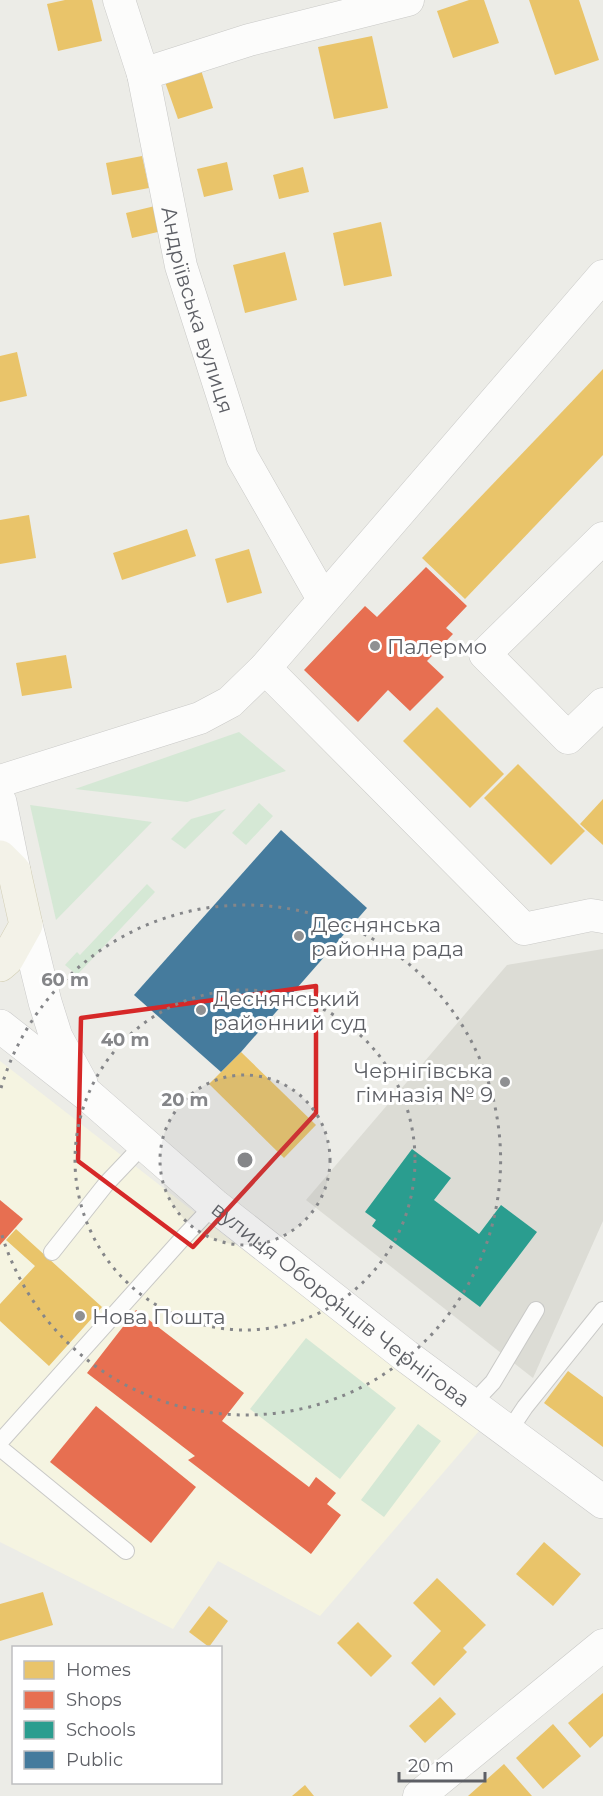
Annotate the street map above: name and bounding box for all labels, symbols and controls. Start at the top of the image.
street label: Андріївська вулиця [157,204,240,416]
place label: Палермо [387,634,487,659]
marker: Палермо [368,639,382,653]
place label: Деснянська районна рада [311,912,464,961]
marker: Деснянська районна рада [292,929,306,943]
text: 60 m [41,969,89,991]
place label: Деснянський районний суд [213,986,367,1035]
marker: Деснянський районний суд [194,1003,208,1017]
text: 40 m [101,1029,149,1051]
place label: Чернігівська гімназія № 9 [354,1058,493,1107]
marker: Чернігівська гімназія № 9 [498,1075,512,1089]
text: 20 m [162,1089,208,1111]
centre of rings [235,1150,255,1170]
street label: вулиця Оборонців Чернігова [207,1196,475,1412]
place label: Нова Пошта [92,1304,225,1329]
marker: Нова Пошта [73,1309,87,1323]
legend [12,1646,222,1784]
text: Homes [66,1659,131,1681]
text: Shops [66,1689,122,1711]
text: Schools [66,1719,136,1741]
scale bar [399,1745,484,1783]
text: Public [66,1749,123,1771]
text: 20 m [408,1755,454,1777]

